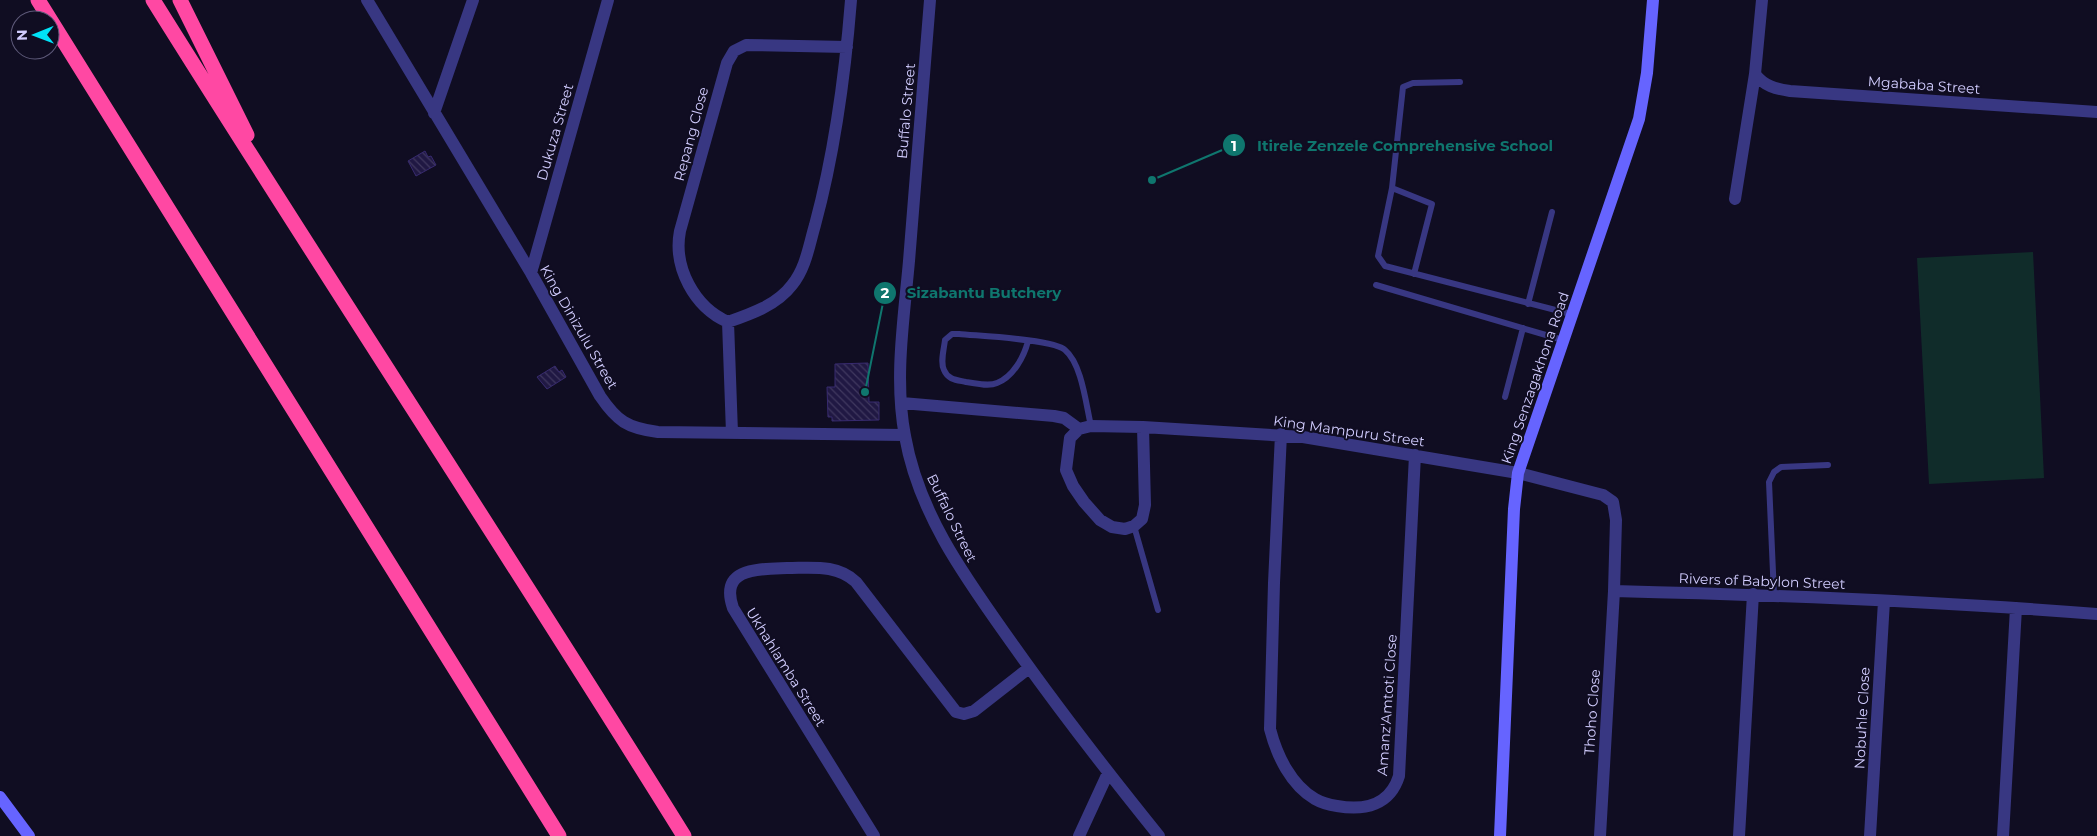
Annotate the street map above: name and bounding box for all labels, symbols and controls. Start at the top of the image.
north arrow [10,10,60,60]
text: N [13,29,31,41]
street label: Buffalo Street [893,62,919,160]
street label: Mgababa Street [1867,72,1981,98]
street label: Dukuza Street [533,81,578,183]
street label: Repang Close [670,85,712,183]
callout: Itirele Zenzele Comprehensive School [1222,130,1563,160]
text: 1 [1231,136,1237,155]
text: Itirele Zenzele Comprehensive School [1257,136,1553,155]
street label: King Dinizulu Street [536,262,622,393]
callout: Sizabantu Butchery [872,278,1072,308]
text: 2 [881,283,890,302]
text: Sizabantu Butchery [907,283,1062,302]
street label: King Senzagakhona Road [1497,290,1573,466]
street label: King Mampuru Street [1272,411,1426,451]
street label: Buffalo Street [923,471,981,565]
street label: Rivers of Babylon Street [1678,569,1846,593]
street label: Ukhahlamba Street [742,604,830,730]
street label: Amanz'Amtoti Close [1373,634,1401,776]
street label: Nobuhle Close [1850,667,1874,769]
street label: Thoho Close [1580,669,1604,755]

